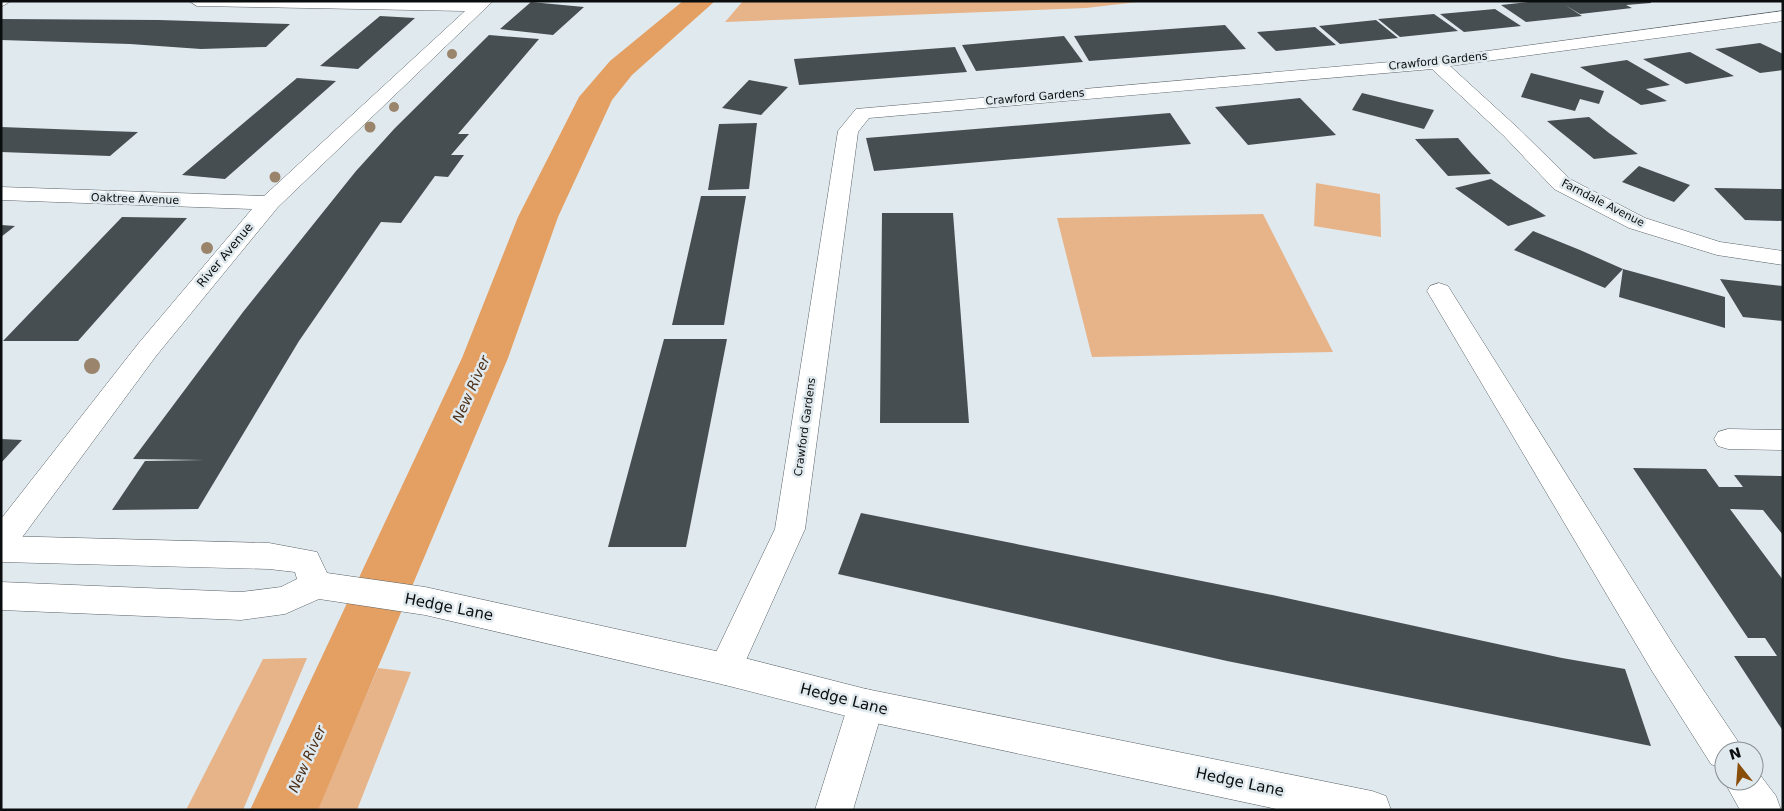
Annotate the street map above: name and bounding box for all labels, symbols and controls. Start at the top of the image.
street label: Crawford Gardens [1388,49,1488,73]
street label: Crawford Gardens [985,86,1085,108]
street label: Farndale Avenue [1559,176,1647,230]
street label: Oaktree Avenue [91,191,180,207]
street label: River Avenue [194,220,256,290]
water label: New River [449,352,493,425]
street label: Crawford Gardens [792,377,818,477]
street label: Hedge Lane [403,590,495,624]
street label: Hedge Lane [798,679,890,719]
water label: New River [285,722,329,795]
north arrow [1714,741,1764,791]
text: N [1727,744,1743,763]
street label: Hedge Lane [1194,764,1286,800]

